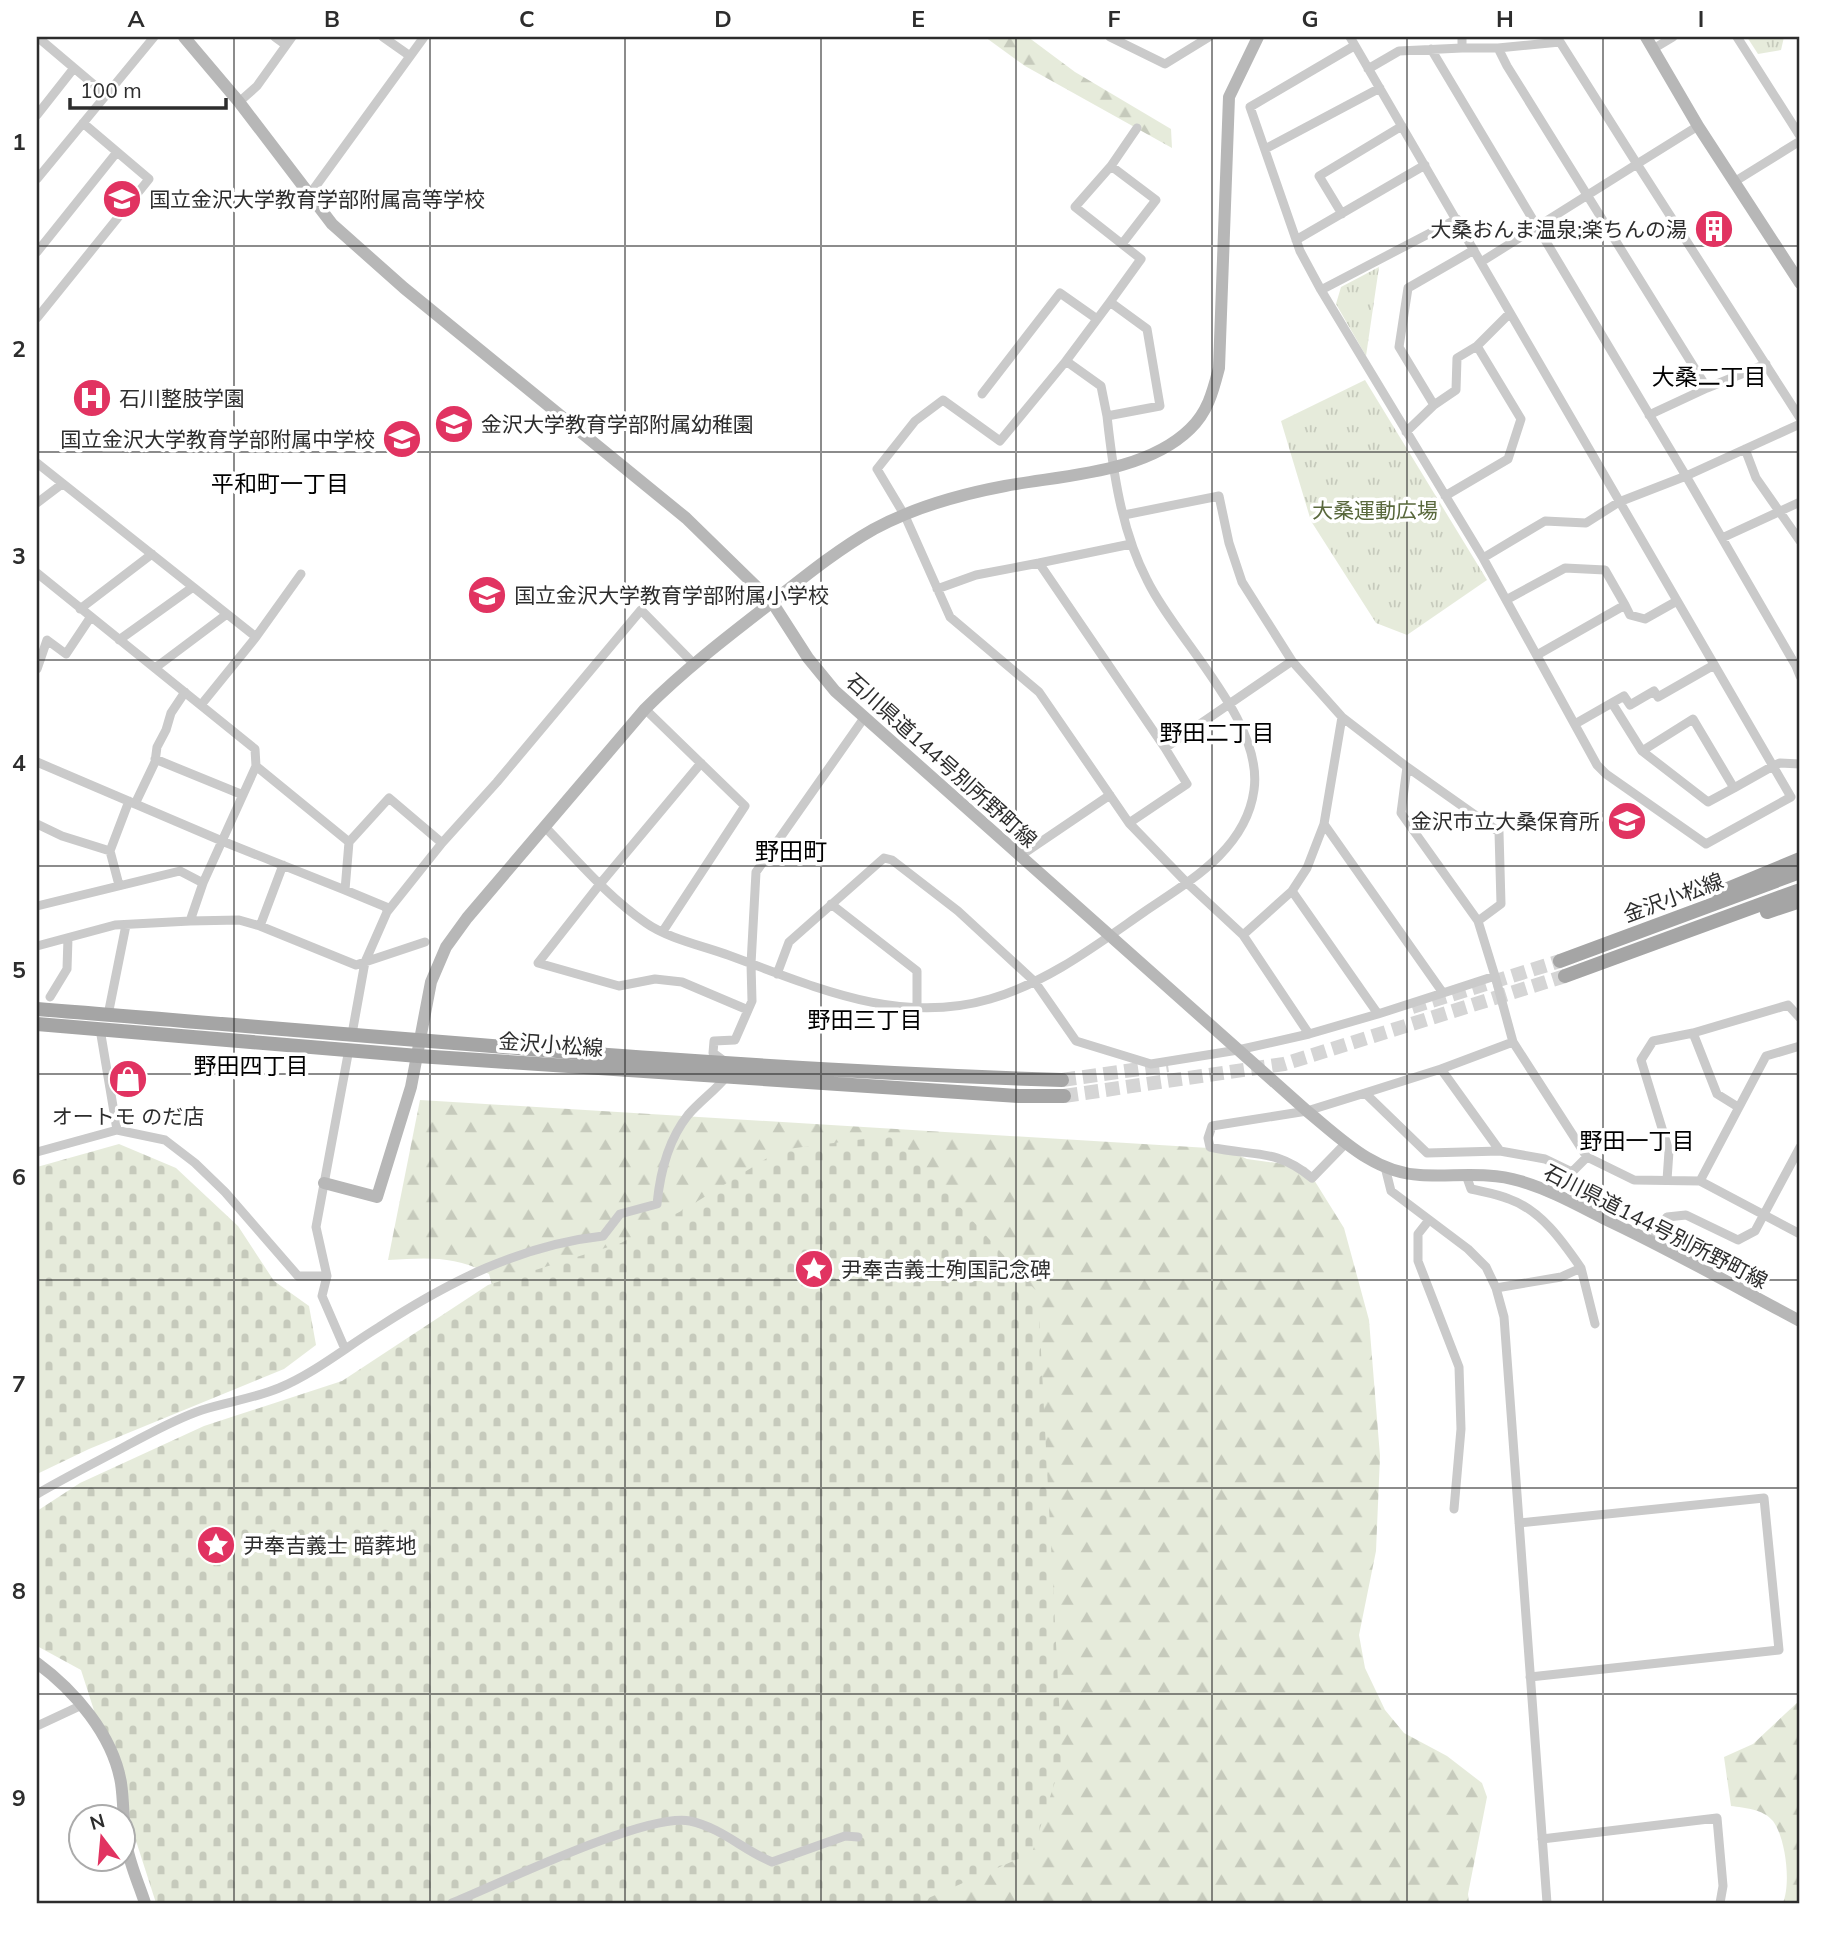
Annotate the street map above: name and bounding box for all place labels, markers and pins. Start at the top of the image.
school or university icon: 国立金沢大学教育学部附属高等学校 [101,178,143,220]
place label: 国立金沢大学教育学部附属高等学校 [149,186,485,212]
building icon: 大桑おんま温泉;楽ちんの湯 [1693,208,1735,250]
place label: 大桑おんま温泉;楽ちんの湯 [1430,216,1687,242]
hospital icon: 石川整肢学園 [71,377,113,419]
place label: 石川整肢学園 [119,385,245,411]
school or university icon: 金沢大学教育学部附属幼稚園 [433,403,475,445]
place label: 金沢大学教育学部附属幼稚園 [481,411,754,437]
school or university icon: 国立金沢大学教育学部附属中学校 [381,418,423,460]
place label: 国立金沢大学教育学部附属中学校 [60,426,375,452]
school or university icon: 国立金沢大学教育学部附属小学校 [466,574,508,616]
place label: 国立金沢大学教育学部附属小学校 [514,582,829,608]
school or university icon: 金沢市立大桑保育所 [1606,800,1648,842]
place label: 金沢市立大桑保育所 [1411,808,1600,834]
shop icon: オートモ のだ店 [107,1058,149,1100]
place label: オートモ のだ店 [52,1103,204,1129]
place icon: 尹奉吉義士殉国記念碑 [793,1248,835,1290]
place label: 尹奉吉義士殉国記念碑 [841,1256,1051,1282]
place icon: 尹奉吉義士 暗葬地 [195,1524,237,1566]
place label: 尹奉吉義士 暗葬地 [243,1532,416,1558]

